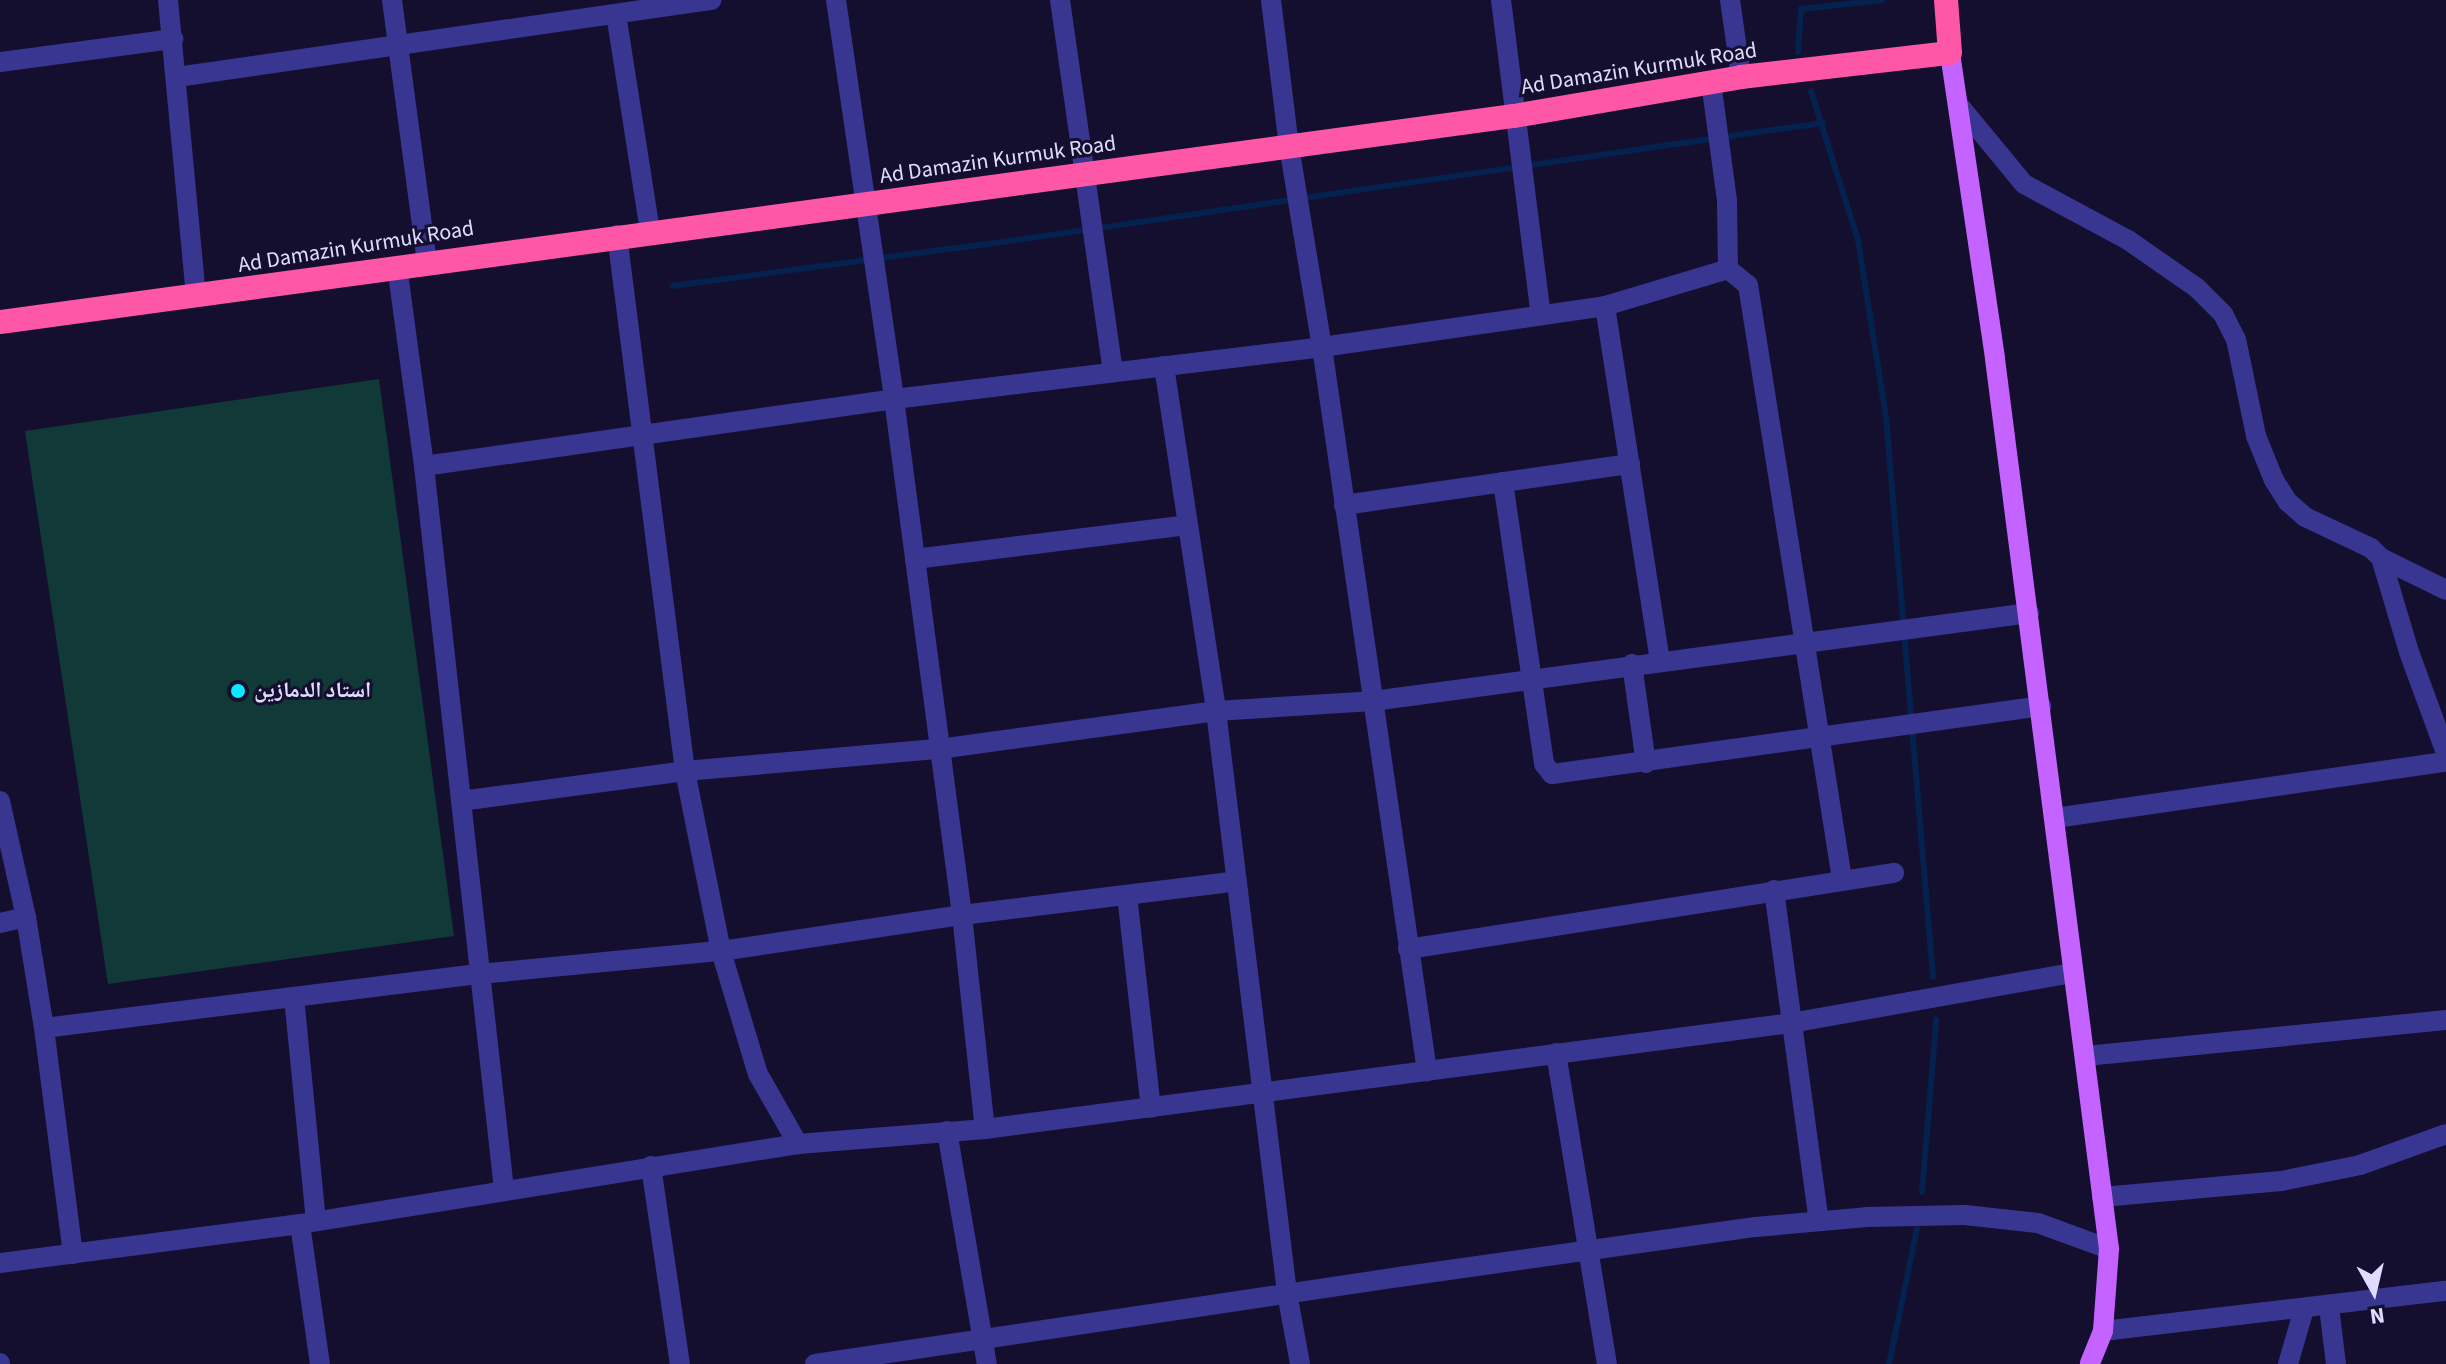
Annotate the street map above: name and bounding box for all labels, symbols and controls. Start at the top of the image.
street label: Ad Damazin Kurmuk Road [1519,37,1759,101]
street label: Ad Damazin Kurmuk Road [878,130,1118,190]
street label: Ad Damazin Kurmuk Road [236,215,476,279]
place label: استاد الدمازين [254,678,371,704]
marker: استاد الدمازين [229,682,247,700]
north arrow [2334,1252,2414,1332]
text: N [2368,1299,2387,1333]

